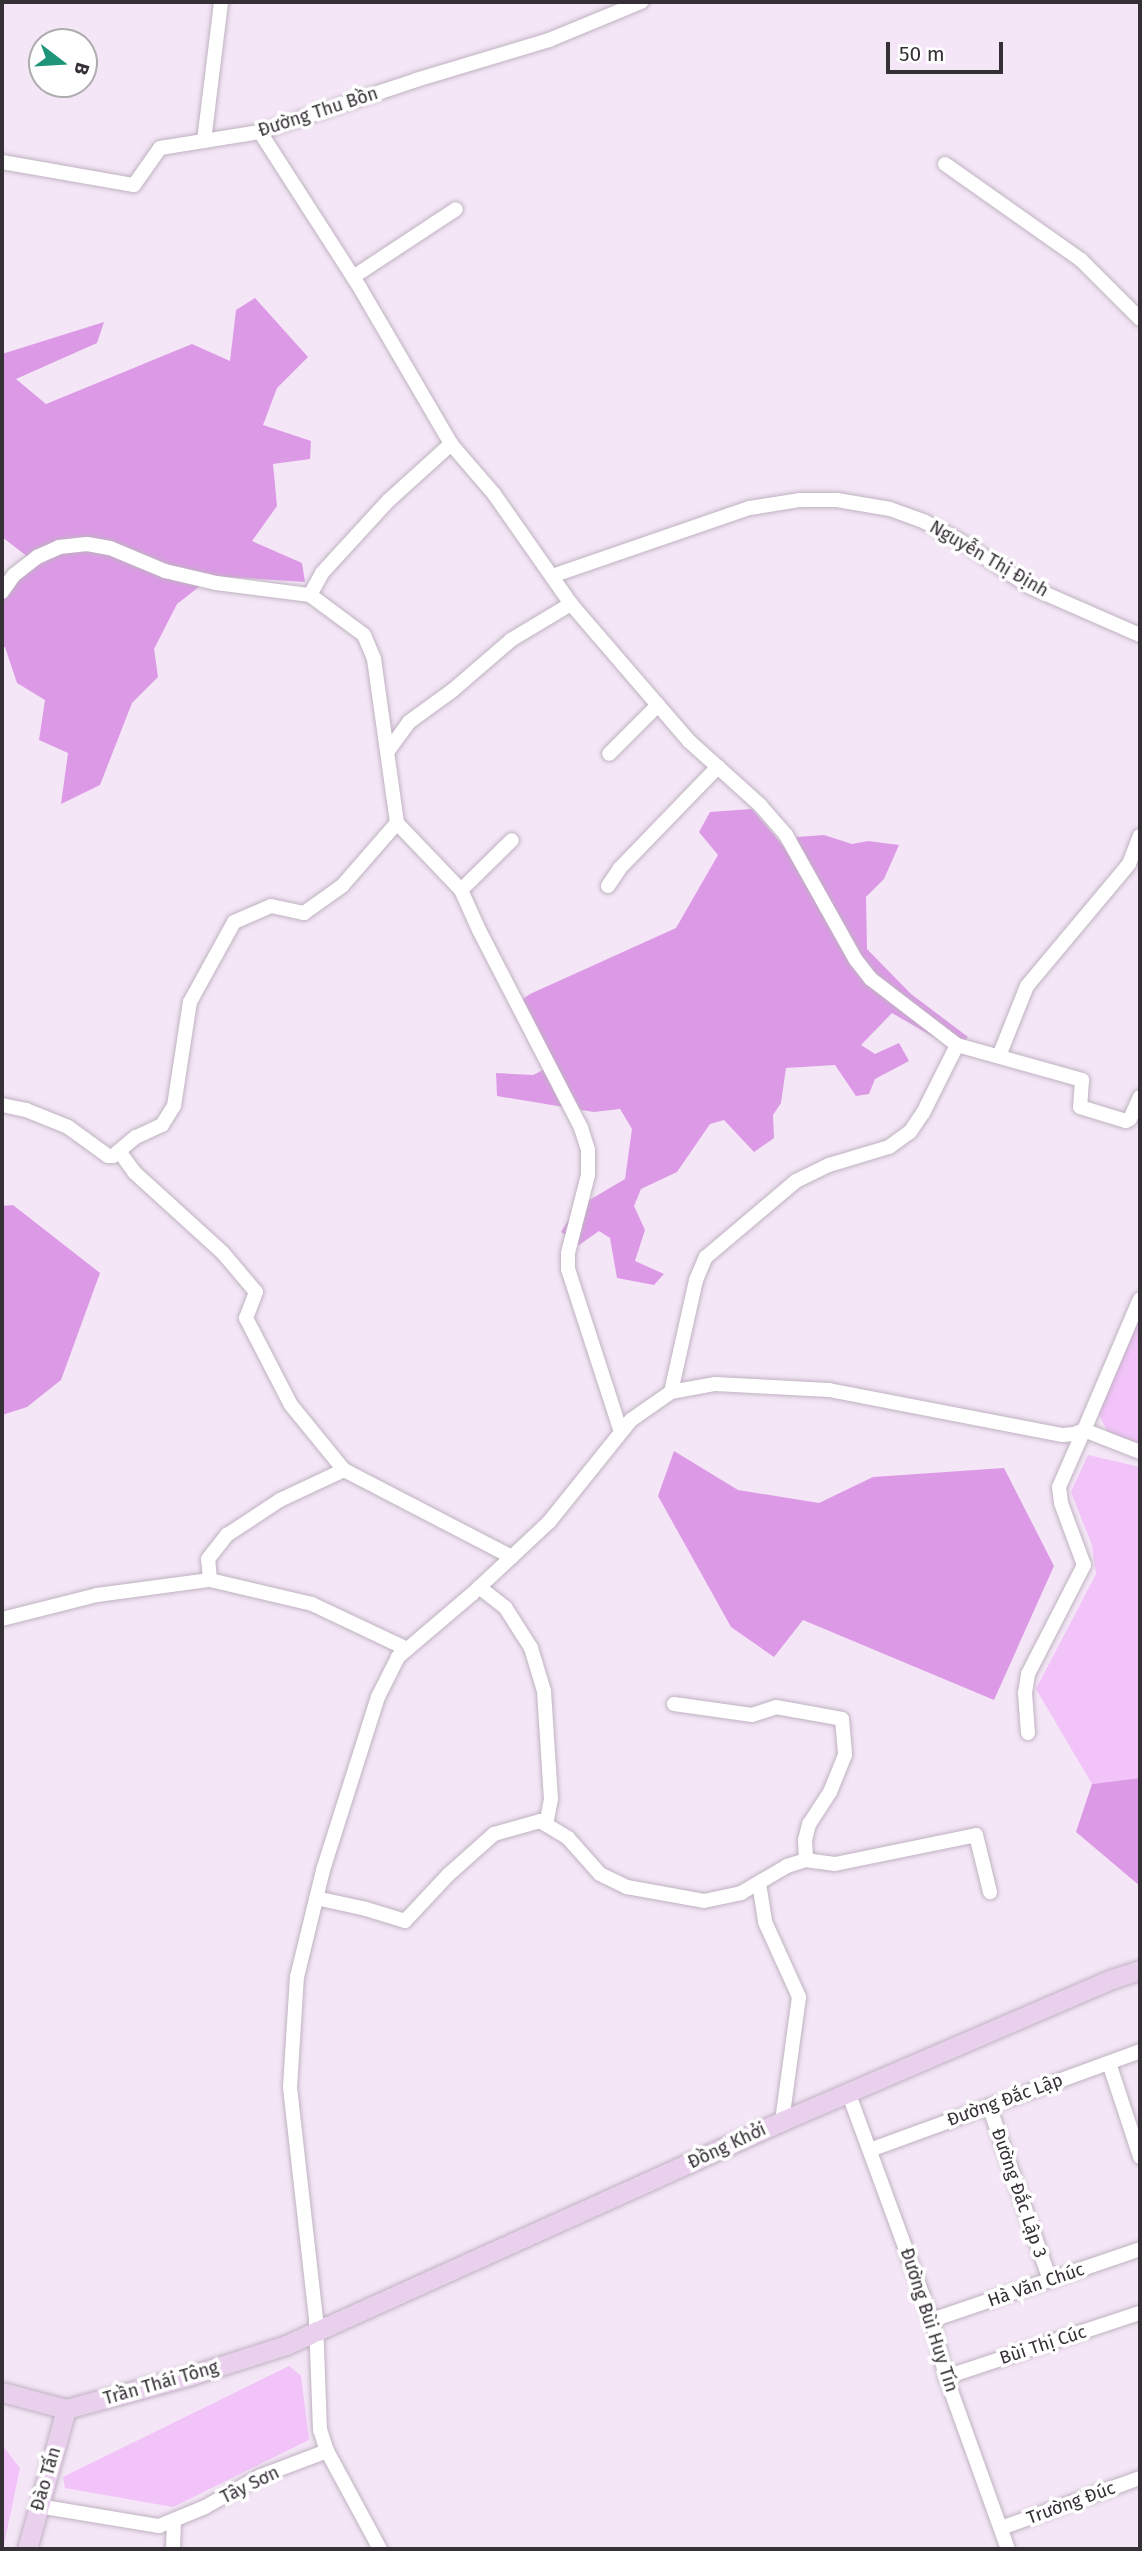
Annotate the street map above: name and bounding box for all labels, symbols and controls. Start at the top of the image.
north arrow [28,28,98,98]
scale bar [890,28,1007,72]
text: 50 m [899,41,945,67]
text: B [69,60,94,78]
street label: Đường Thu Bồn [255,82,381,142]
street label: Nguyễn Thị Định [926,516,1052,602]
street label: Đường Đắc Lập [944,2069,1066,2131]
street label: Đồng Khởi [684,2118,770,2174]
street label: Đường Đắc Lập 3 [987,2125,1051,2261]
street label: Đường Bùi Huy Tín [896,2245,962,2395]
street label: Hà Văn Chúc [985,2258,1087,2312]
street label: Bùi Thị Cúc [997,2321,1089,2369]
street label: Trần Thái Tông [101,2356,221,2410]
street label: Đào Tấn [27,2445,65,2513]
street label: Tây Sơn [217,2462,283,2508]
street label: Trường Đúc [1024,2477,1118,2529]

